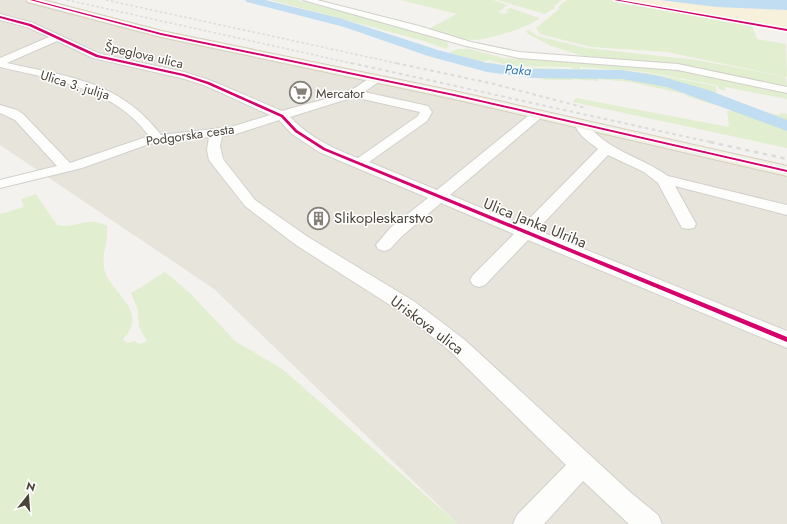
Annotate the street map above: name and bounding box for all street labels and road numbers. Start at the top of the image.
street label: Špeglova ulica [103,37,185,73]
street label: Ulica 3. julija [38,65,112,105]
street label: Podgorska cesta [145,119,235,151]
street label: Ulica Janka Ulriha [480,192,590,254]
street label: Uriskova ulica [386,290,468,360]

